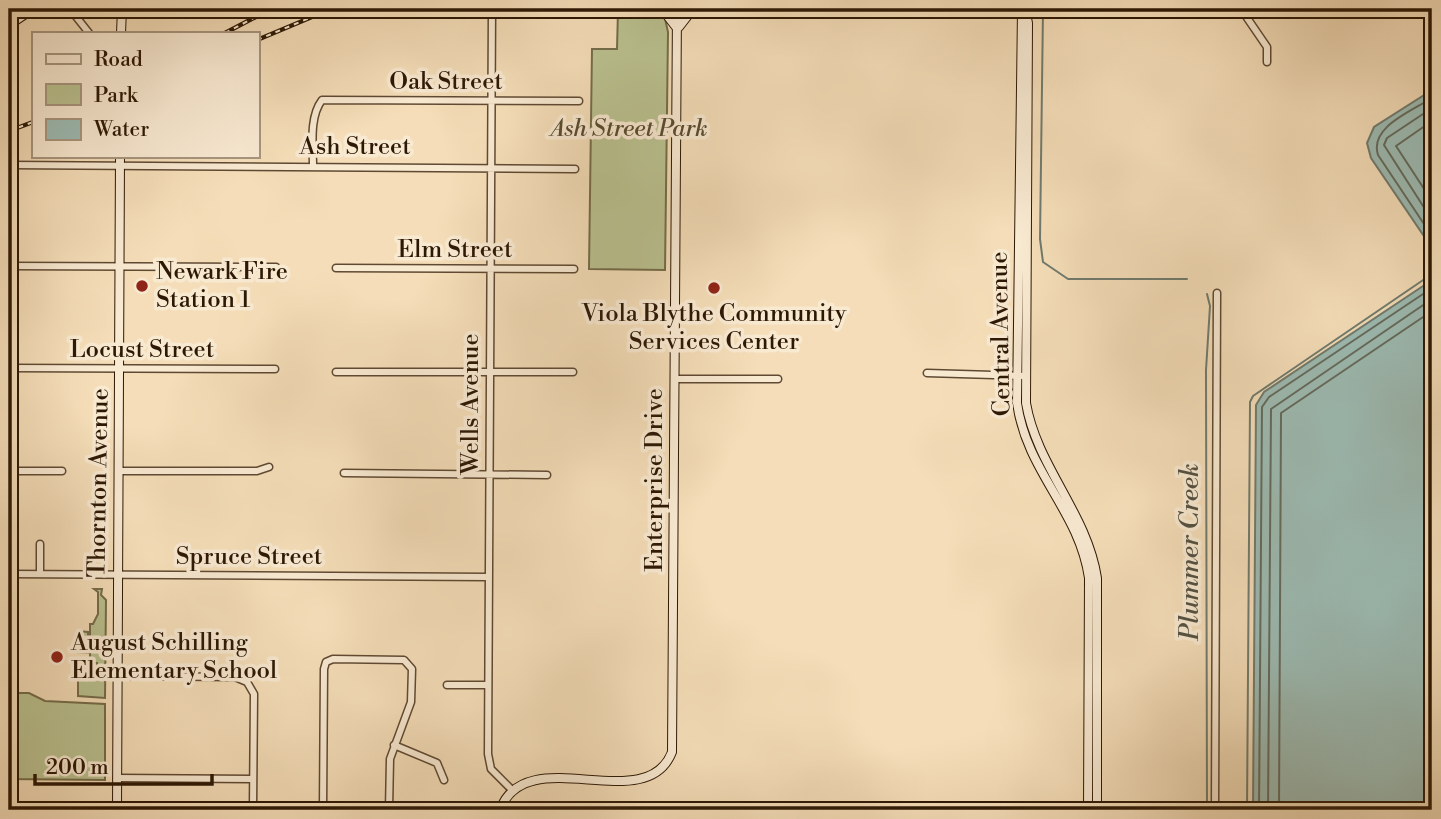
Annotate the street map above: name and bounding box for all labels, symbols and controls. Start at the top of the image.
legend [32,32,259,158]
text: Road [94,47,143,73]
street label: Oak Street [389,67,503,97]
text: Park [94,83,139,109]
park label: Ash Street Park [548,114,707,144]
text: Water [93,117,149,143]
street label: Ash Street [298,132,411,162]
street label: Elm Street [398,235,513,265]
street label: Central Avenue [985,251,1017,417]
place label: Newark Fire Station 1 [156,257,288,315]
marker: Newark Fire Station 1 [134,278,150,294]
marker: Viola Blythe Community Services Center [706,280,722,296]
place label: Viola Blythe Community Services Center [580,299,847,357]
street label: Wells Avenue [456,333,486,476]
street label: Locust Street [70,335,215,365]
street label: Thornton Avenue [82,388,116,578]
street label: Enterprise Drive [640,388,670,572]
water label: Plummer Creek [1174,463,1206,642]
street label: Spruce Street [176,542,323,572]
place label: August Schilling Elementary School [70,628,277,686]
marker: August Schilling Elementary School [49,649,65,665]
scale bar [35,742,212,786]
text: 200 m [46,755,109,781]

